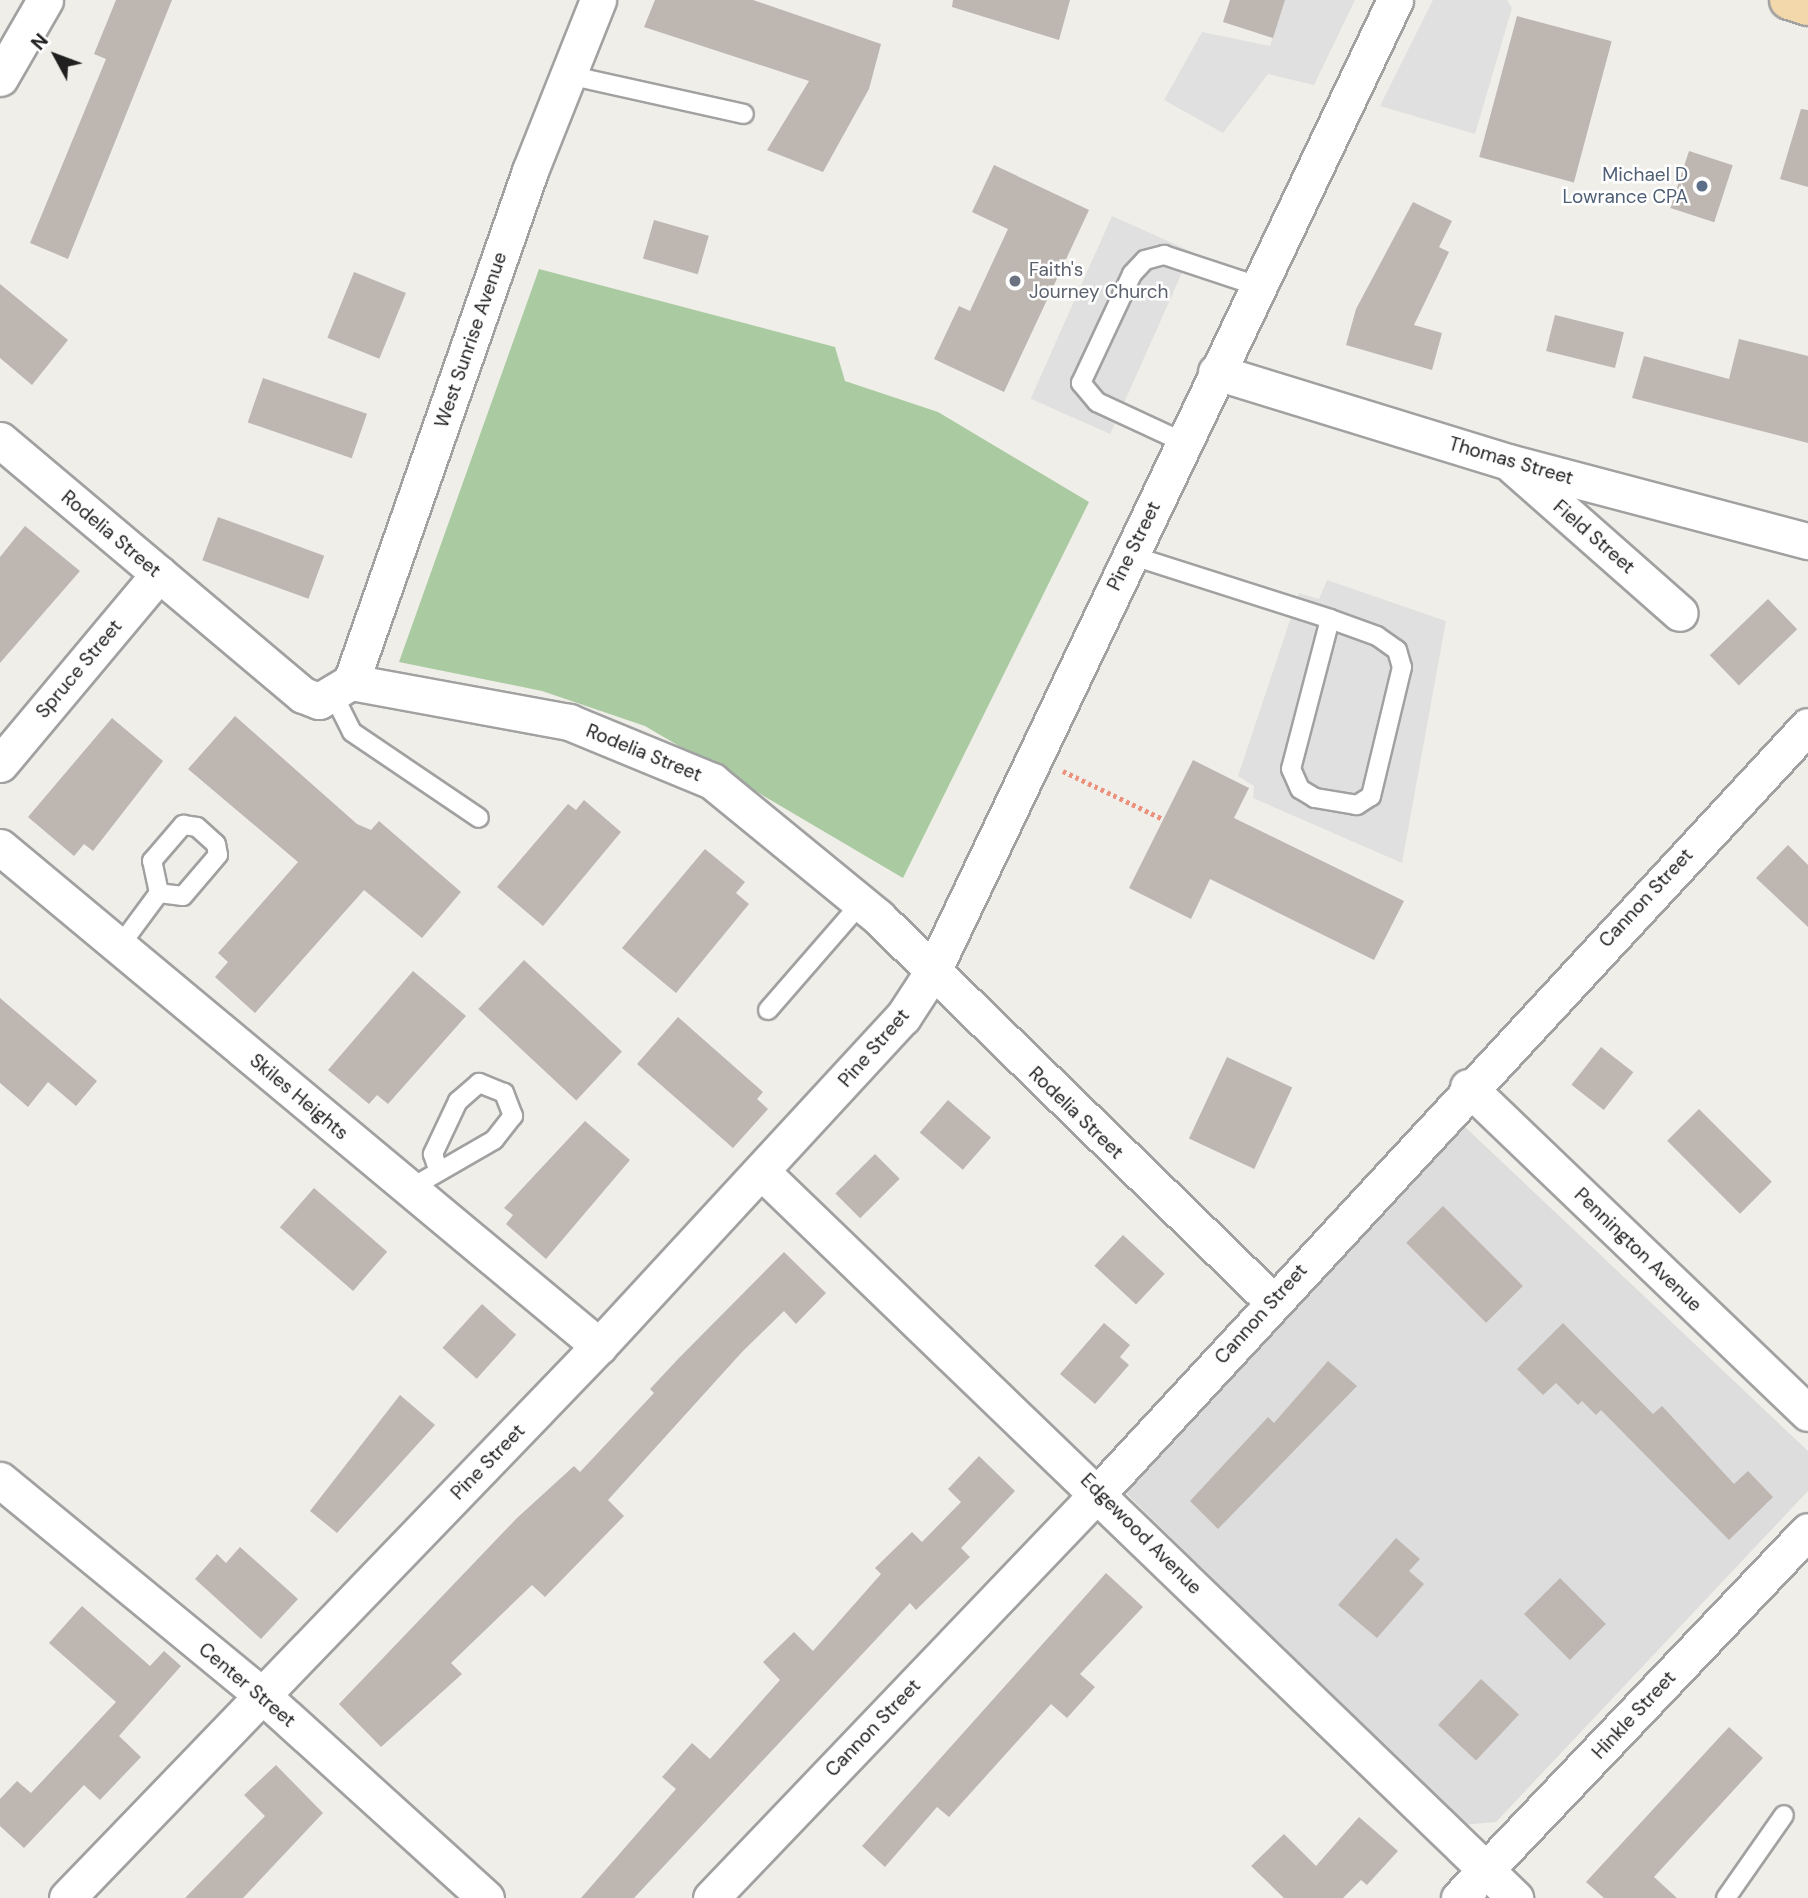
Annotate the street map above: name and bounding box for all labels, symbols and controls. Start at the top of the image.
north arrow [21,21,91,91]
text: N [26,28,54,55]
place label: Michael D Lowrance CPA [1562,164,1688,208]
marker: Michael D Lowrance CPA [1694,178,1710,194]
street label: West Sunrise Avenue [430,249,512,431]
place label: Faith's Journey Church [1029,259,1169,303]
marker: Faith's Journey Church [1007,273,1023,289]
street label: Thomas Street [1446,432,1576,490]
street label: Rodelia Street [57,486,165,582]
street label: Field Street [1549,495,1639,579]
street label: Pine Street [1103,498,1165,594]
street label: Spruce Street [31,615,127,723]
street label: Rodelia Street [583,719,705,787]
street label: Cannon Street [1594,844,1698,952]
street label: Pine Street [834,1004,914,1092]
street label: Skiles Heights [245,1049,353,1145]
street label: Rodelia Street [1024,1062,1128,1164]
street label: Pennington Avenue [1570,1183,1706,1317]
street label: Cannon Street [1210,1259,1312,1369]
street label: Pine Street [446,1419,530,1505]
street label: Edgewood Avenue [1076,1469,1206,1599]
street label: Center Street [194,1638,300,1732]
street label: Hinkle Street [1588,1666,1680,1764]
street label: Cannon Street [821,1674,925,1782]

